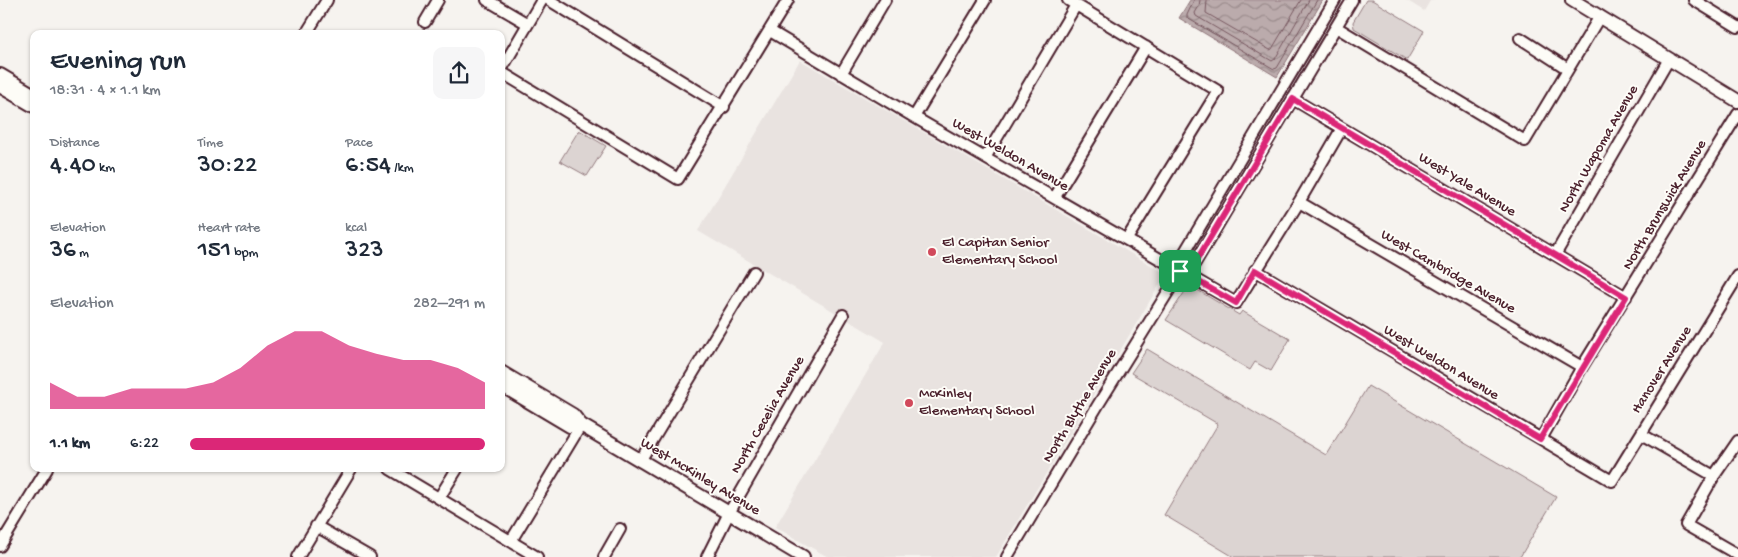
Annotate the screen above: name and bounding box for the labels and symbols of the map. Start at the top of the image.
street label: North Wapoma Avenue [1555,82,1643,216]
street label: West Weldon Avenue [948,114,1072,196]
street label: North Brunswick Avenue [1619,136,1711,273]
street label: West Yale Avenue [1415,149,1519,221]
street label: West Cambridge Avenue [1377,226,1519,318]
place label: El Capitan Senior Elementary School [942,234,1058,269]
marker: El Capitan Senior Elementary School [926,246,938,258]
pin [1159,250,1201,292]
street label: West Weldon Avenue [1380,321,1502,405]
street label: Hanover Avenue [1628,323,1696,417]
street label: North Blythe Avenue [1039,346,1121,466]
street label: North Cecelia Avenue [727,353,809,477]
place label: McKinley Elementary School [919,385,1035,420]
marker: McKinley Elementary School [903,397,915,409]
street label: West McKinley Avenue [637,434,764,520]

